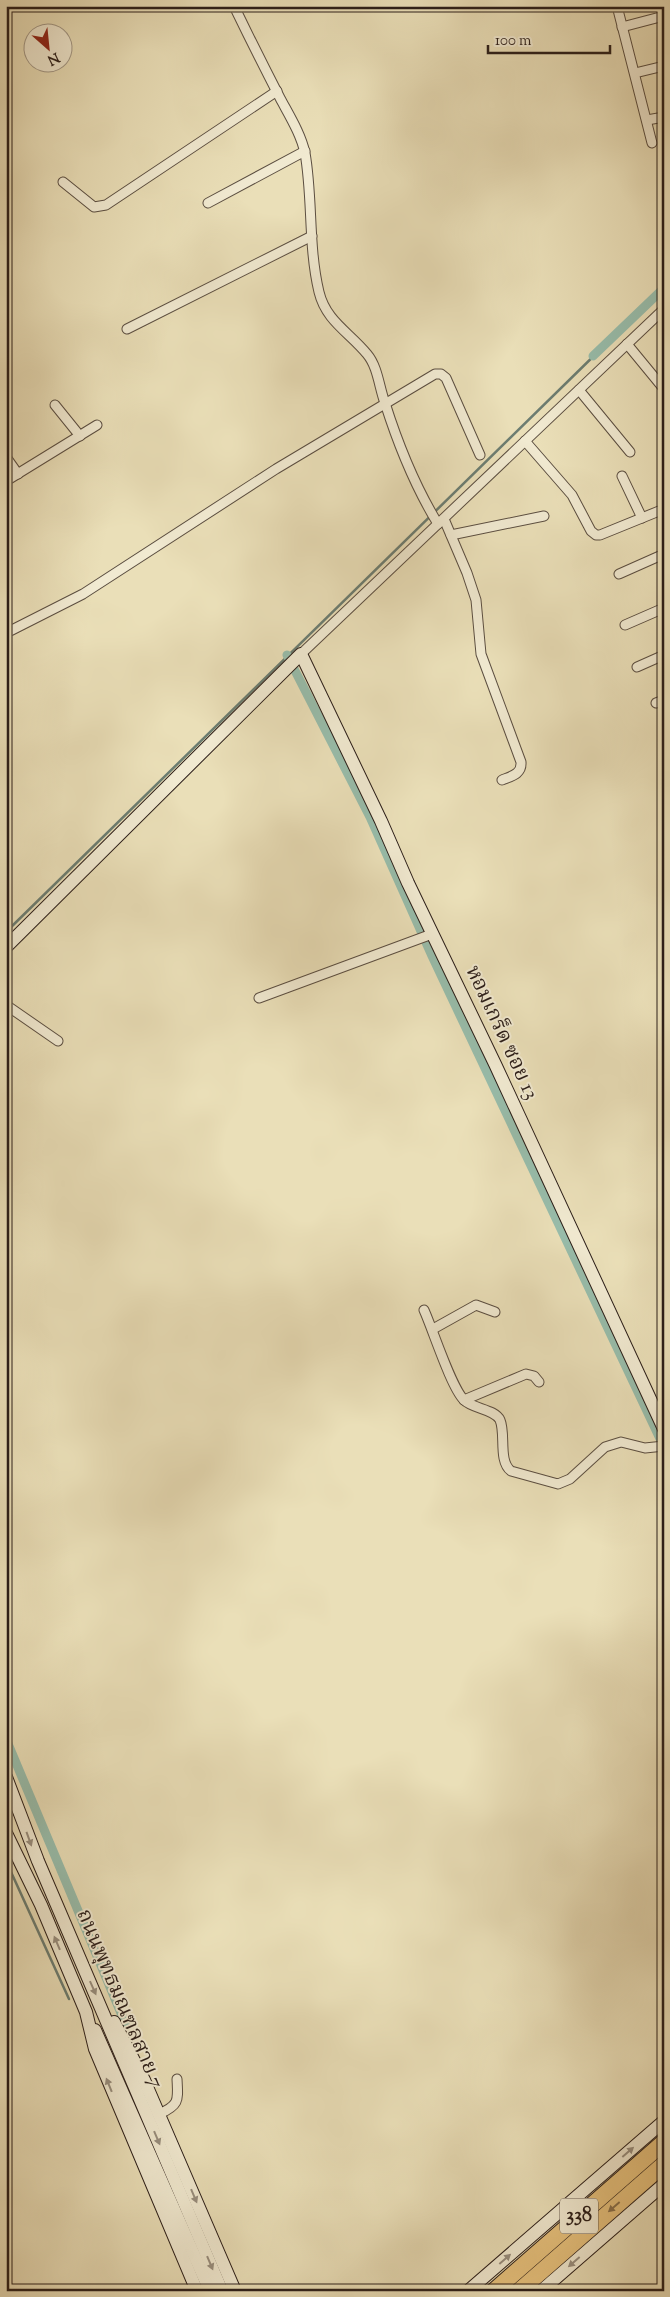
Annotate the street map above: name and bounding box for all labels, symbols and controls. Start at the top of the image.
north arrow [22,22,72,72]
scale bar [488,22,610,54]
text: 100 m [495,31,532,52]
text: N [43,46,63,69]
street label: หอมเกร็ด ซอย 13 [457,961,545,1105]
one-way arrow [25,1832,33,1847]
street label: ถนนพุทธมณฑลสาย 7 [68,1905,171,2094]
one-way arrow [52,1936,60,1950]
one-way arrow [89,1981,97,1995]
one-way arrow [105,2077,113,2092]
one-way arrow [153,2131,161,2146]
one-way arrow [621,2147,634,2158]
one-way arrow [191,2189,199,2203]
road number: 338 [560,2198,598,2234]
one-way arrow [607,2202,620,2213]
one-way arrow [498,2253,511,2264]
one-way arrow [207,2256,215,2270]
one-way arrow [569,2256,581,2268]

